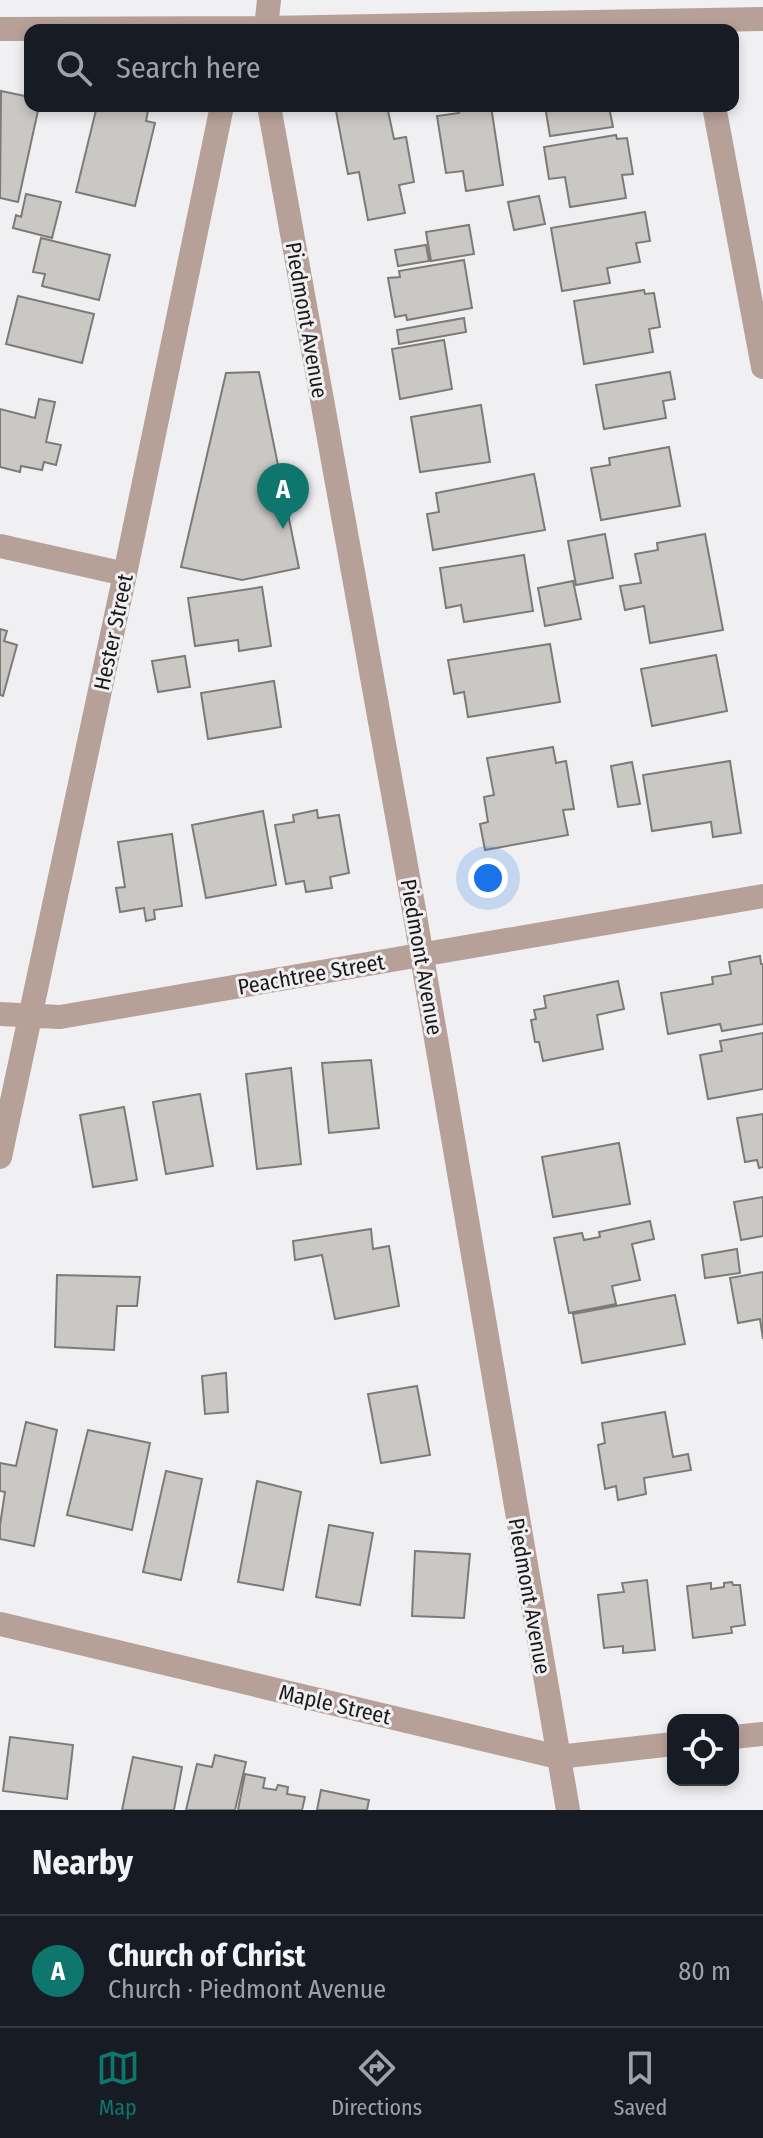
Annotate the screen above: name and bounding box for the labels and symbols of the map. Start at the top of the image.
street label: Piedmont Avenue [279,240,334,400]
pin: A [257,463,309,529]
street label: Hester Street [88,571,139,693]
your location [468,858,508,898]
street label: Piedmont Avenue [394,877,449,1037]
street label: Peachtree Street [236,948,387,1001]
street label: Piedmont Avenue [502,1516,557,1676]
street label: Maple Street [276,1679,394,1731]

